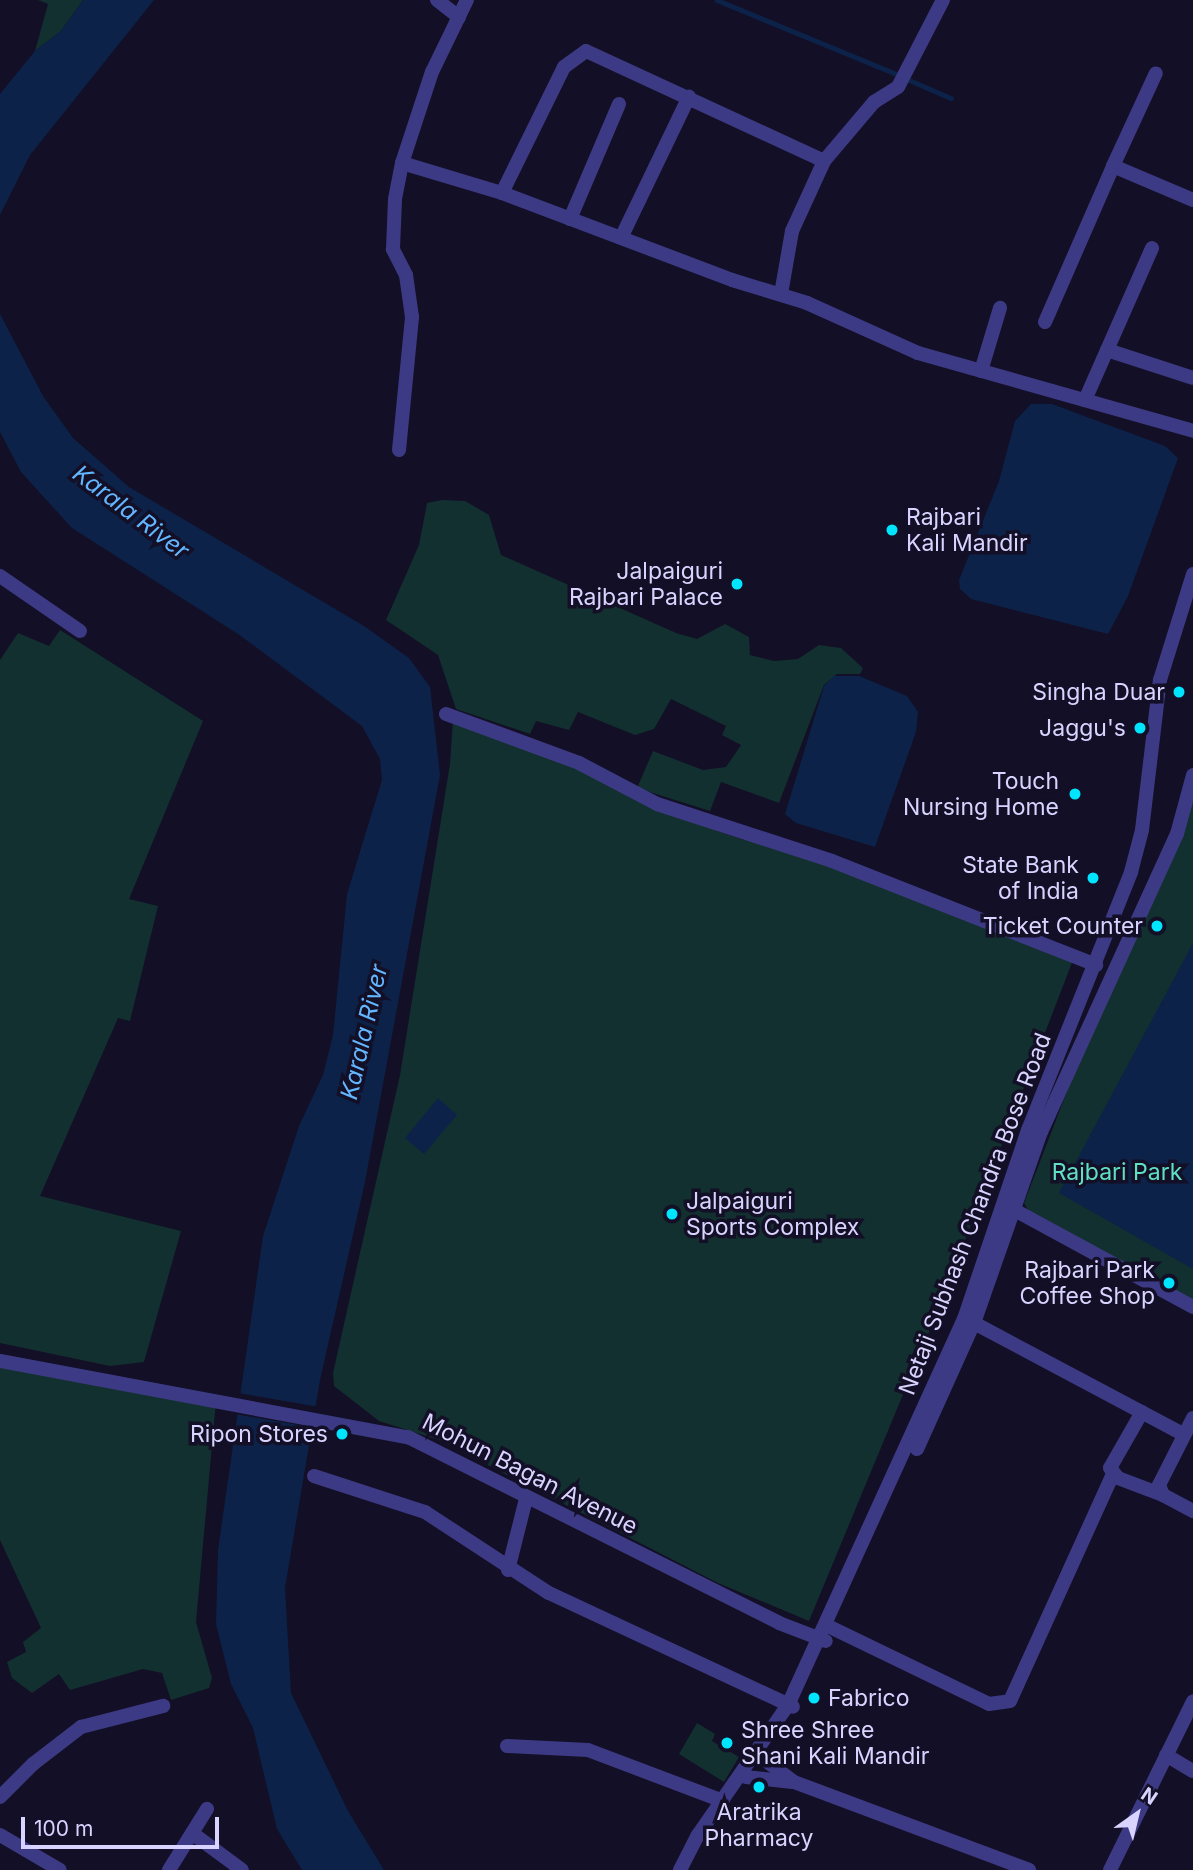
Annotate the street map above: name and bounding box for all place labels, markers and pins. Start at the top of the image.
place label: Rajbari Kali Mandir [906,503,1028,557]
marker: Rajbari Kali Mandir [884,522,900,538]
place label: Jalpaiguri Rajbari Palace [569,557,723,611]
marker: Jalpaiguri Rajbari Palace [729,576,745,592]
place label: Singha Duar [1032,678,1165,706]
marker: Singha Duar [1171,684,1187,700]
place label: Jaggu's [1039,714,1126,742]
marker: Jaggu's [1132,720,1148,736]
place label: Touch Nursing Home [903,767,1059,821]
marker: Touch Nursing Home [1065,784,1085,804]
place label: State Bank of India [962,851,1079,905]
marker: State Bank of India [1085,870,1101,886]
place label: Ticket Counter [983,912,1143,940]
marker: Ticket Counter [1149,918,1165,934]
place label: Jalpaiguri Sports Complex [686,1187,859,1241]
marker: Jalpaiguri Sports Complex [664,1206,680,1222]
place label: Rajbari Park Coffee Shop [1019,1256,1155,1310]
marker: Rajbari Park Coffee Shop [1161,1275,1177,1291]
place label: Ripon Stores [190,1420,328,1448]
marker: Ripon Stores [334,1426,350,1442]
place label: Fabrico [828,1684,910,1712]
marker: Fabrico [806,1690,822,1706]
place label: Shree Shree Shani Kali Mandir [741,1716,929,1770]
marker: Shree Shree Shani Kali Mandir [719,1735,735,1751]
marker: Aratrika Pharmacy [751,1779,767,1795]
place label: Aratrika Pharmacy [705,1798,813,1852]

